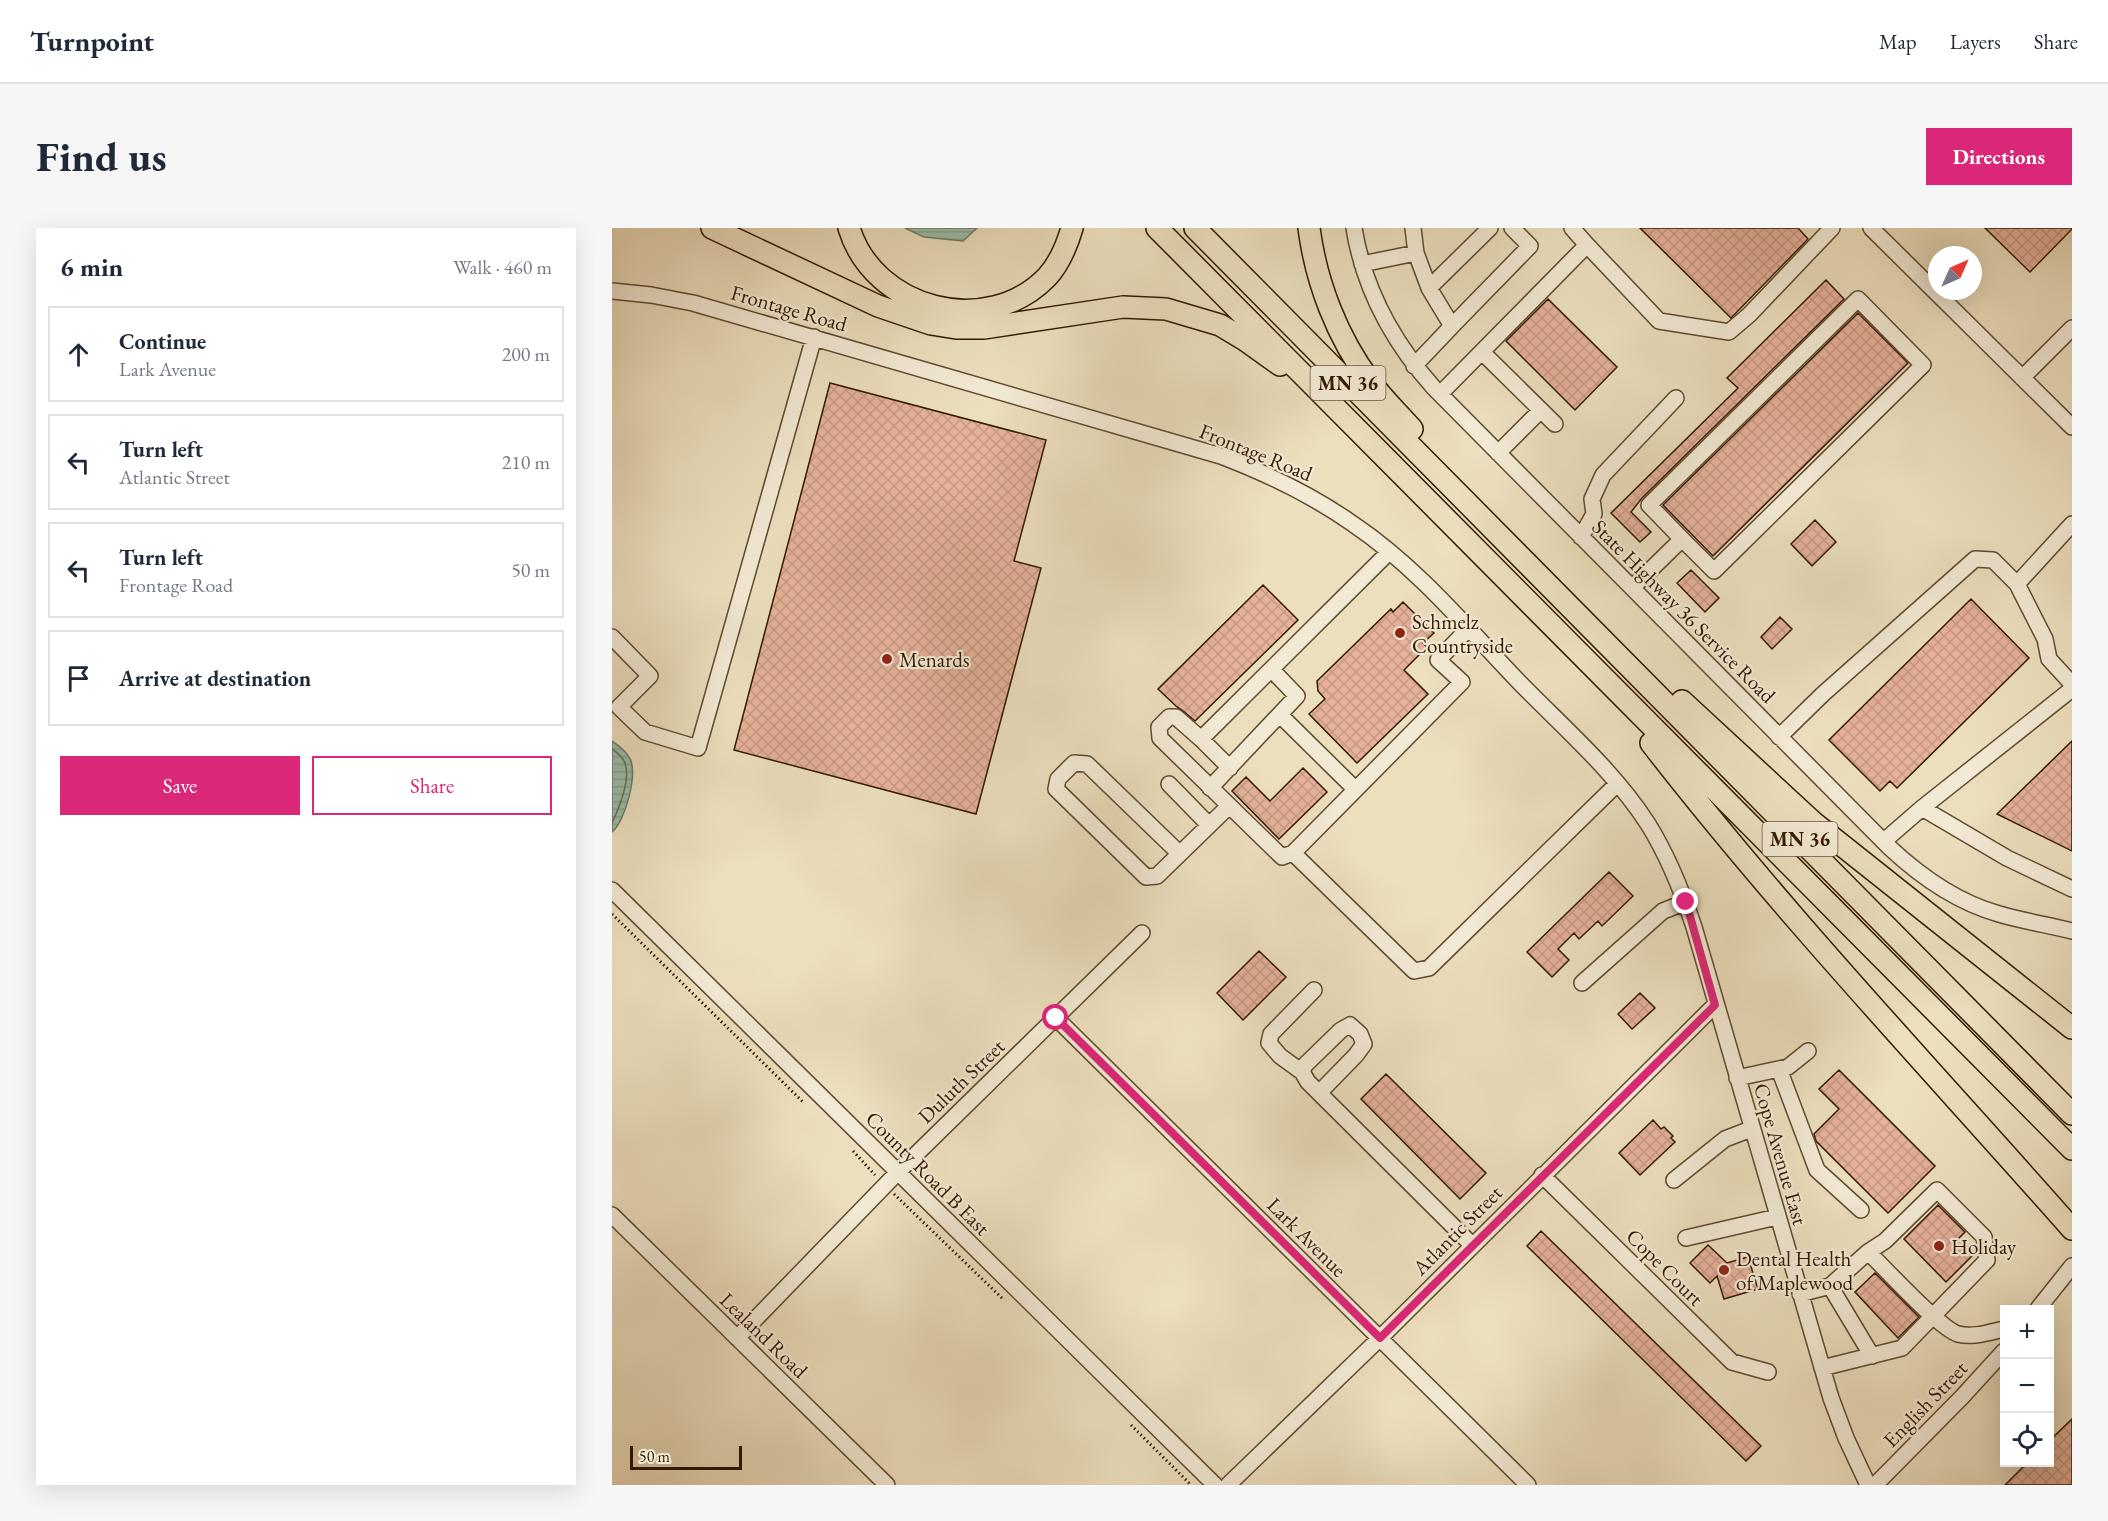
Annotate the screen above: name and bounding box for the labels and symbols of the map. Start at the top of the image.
north arrow [1928,246,1982,300]
street label: Frontage Road [728,279,851,338]
road number: MN 36 [1310,366,1386,400]
street label: Frontage Road [1195,417,1317,487]
street label: State Highway 36 Service Road [1586,513,1782,709]
place label: Schmelz Countryside [1412,608,1513,659]
marker: Schmelz Countryside [1393,626,1407,640]
place label: Menards [899,646,970,673]
marker: Menards [880,652,894,666]
road number: MN 36 [1762,822,1838,856]
route end [1672,888,1698,914]
route start [1042,1004,1068,1030]
street label: Duluth Street [912,1033,1011,1129]
street label: Cope Avenue East [1748,1080,1814,1228]
street label: County Road B East [860,1105,996,1241]
street label: Atlantic Street [1406,1179,1508,1281]
street label: Lark Avenue [1261,1191,1353,1283]
street label: Cope Court [1621,1223,1710,1312]
place label: Holiday [1951,1233,2017,1260]
marker: Holiday [1932,1239,1946,1253]
place label: Dental Health of Maplewood [1736,1245,1854,1296]
marker: Dental Health of Maplewood [1717,1263,1731,1277]
street label: Lealand Road [714,1286,814,1384]
street label: English Street [1877,1355,1973,1453]
scale bar [630,1443,742,1470]

